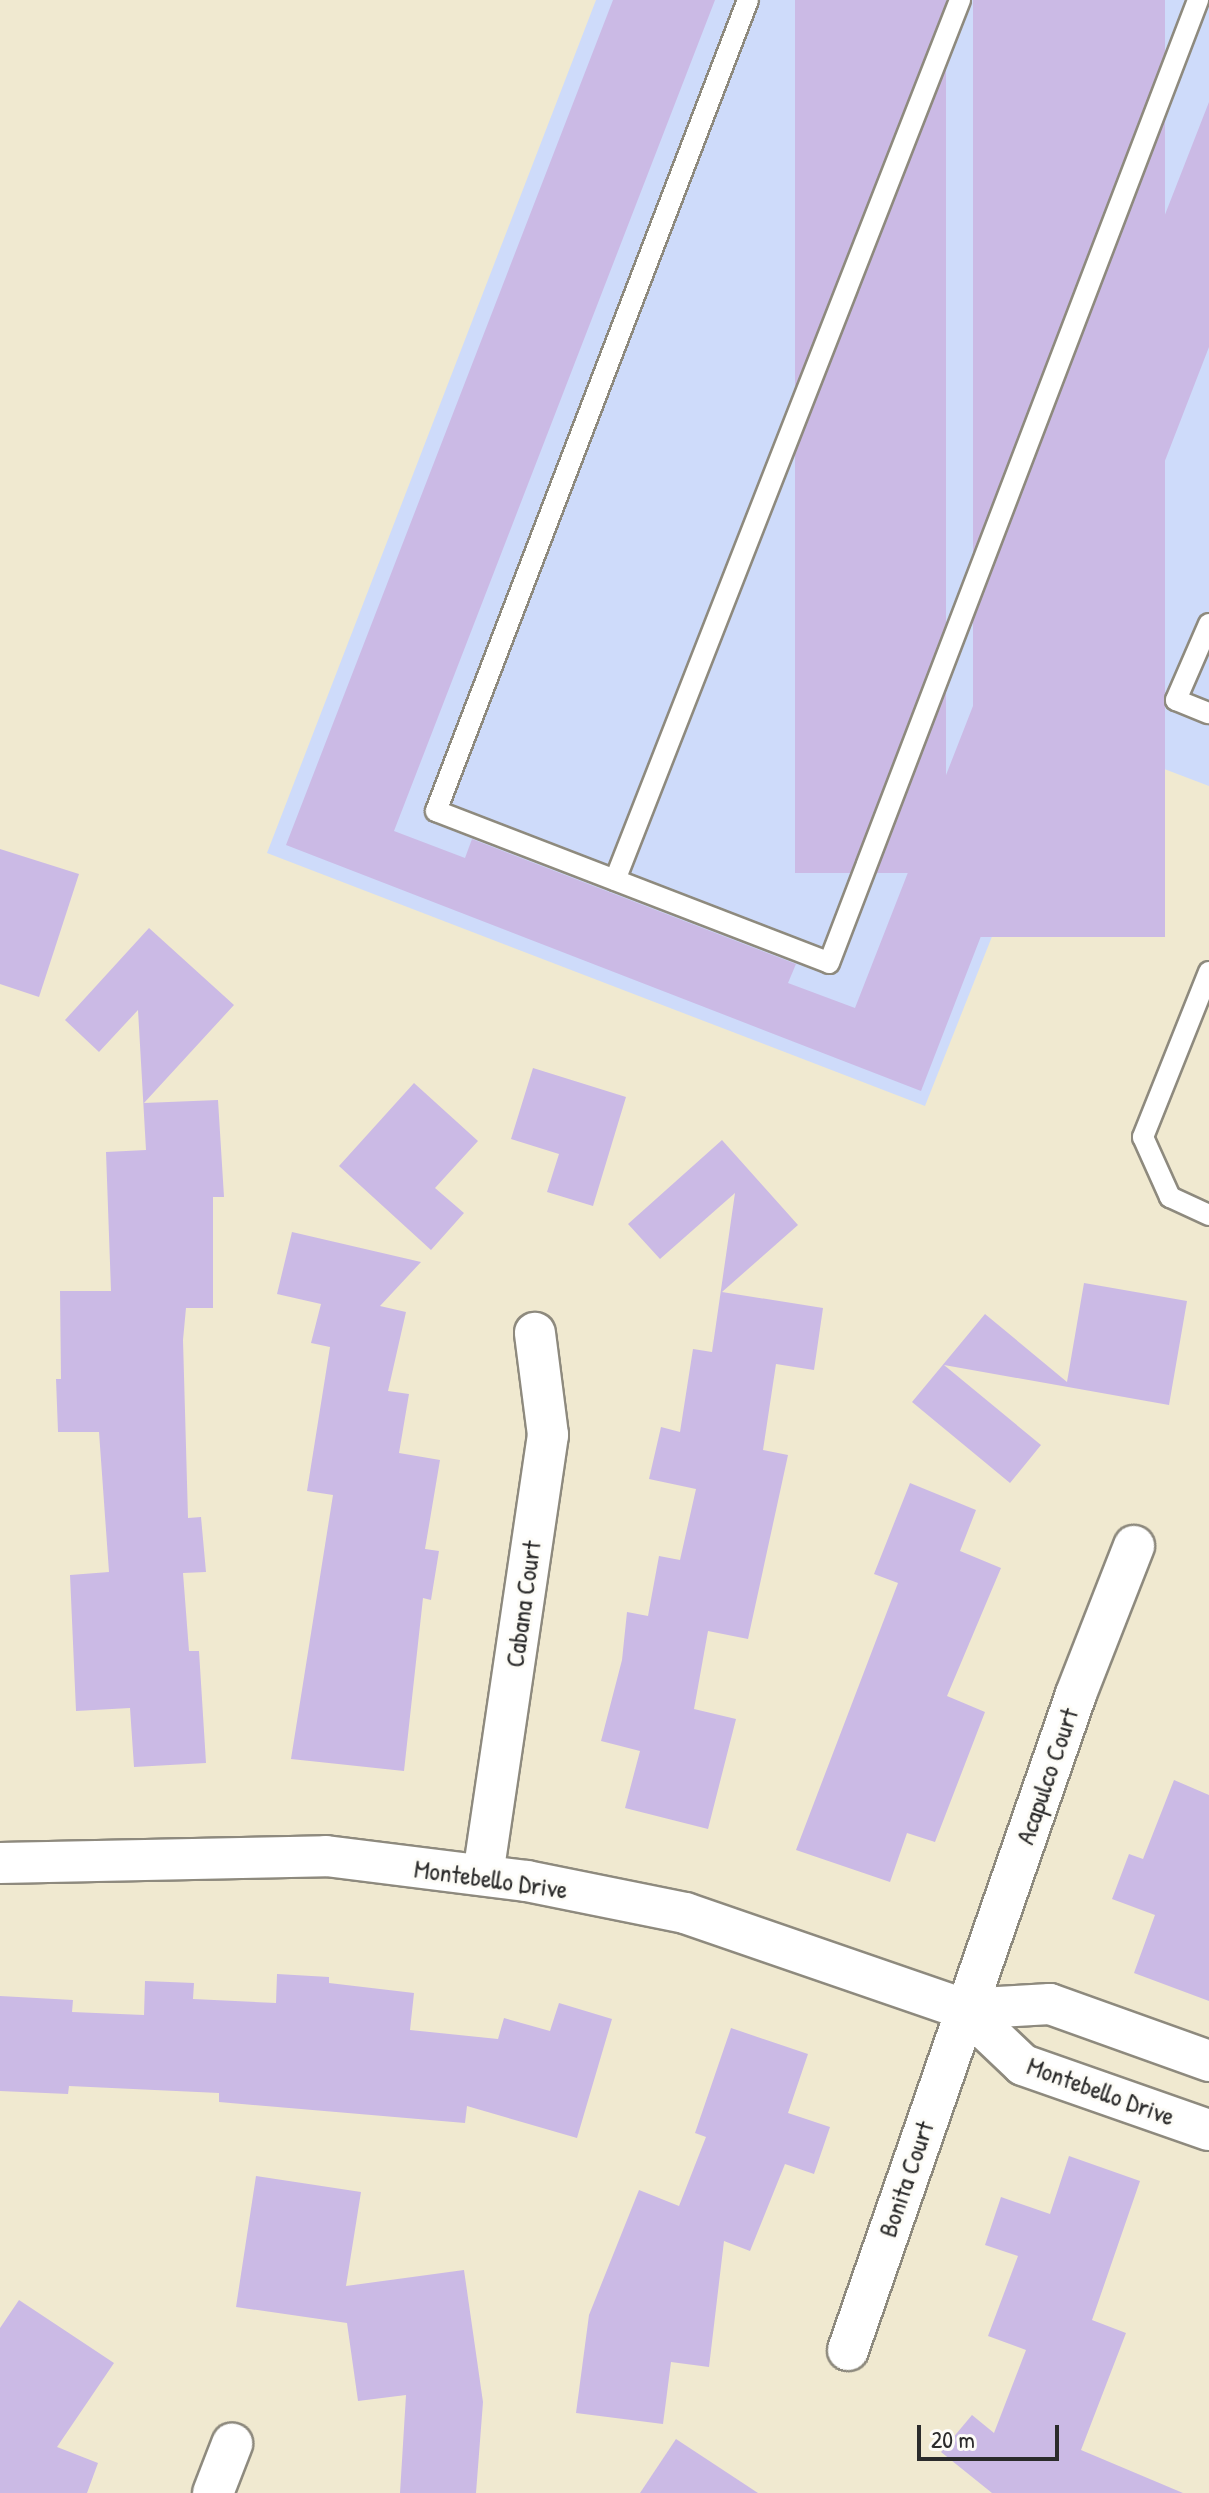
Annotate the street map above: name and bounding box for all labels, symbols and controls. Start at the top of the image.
street label: Cabana Court [499,1539,547,1669]
street label: Acapulco Court [1009,1704,1085,1848]
street label: Montebello Drive [412,1853,570,1905]
street label: Montebello Drive [1023,2050,1179,2132]
street label: Bonita Court [872,2117,940,2241]
scale bar [921,2409,1063,2459]
text: 20 m [931,2423,975,2455]

